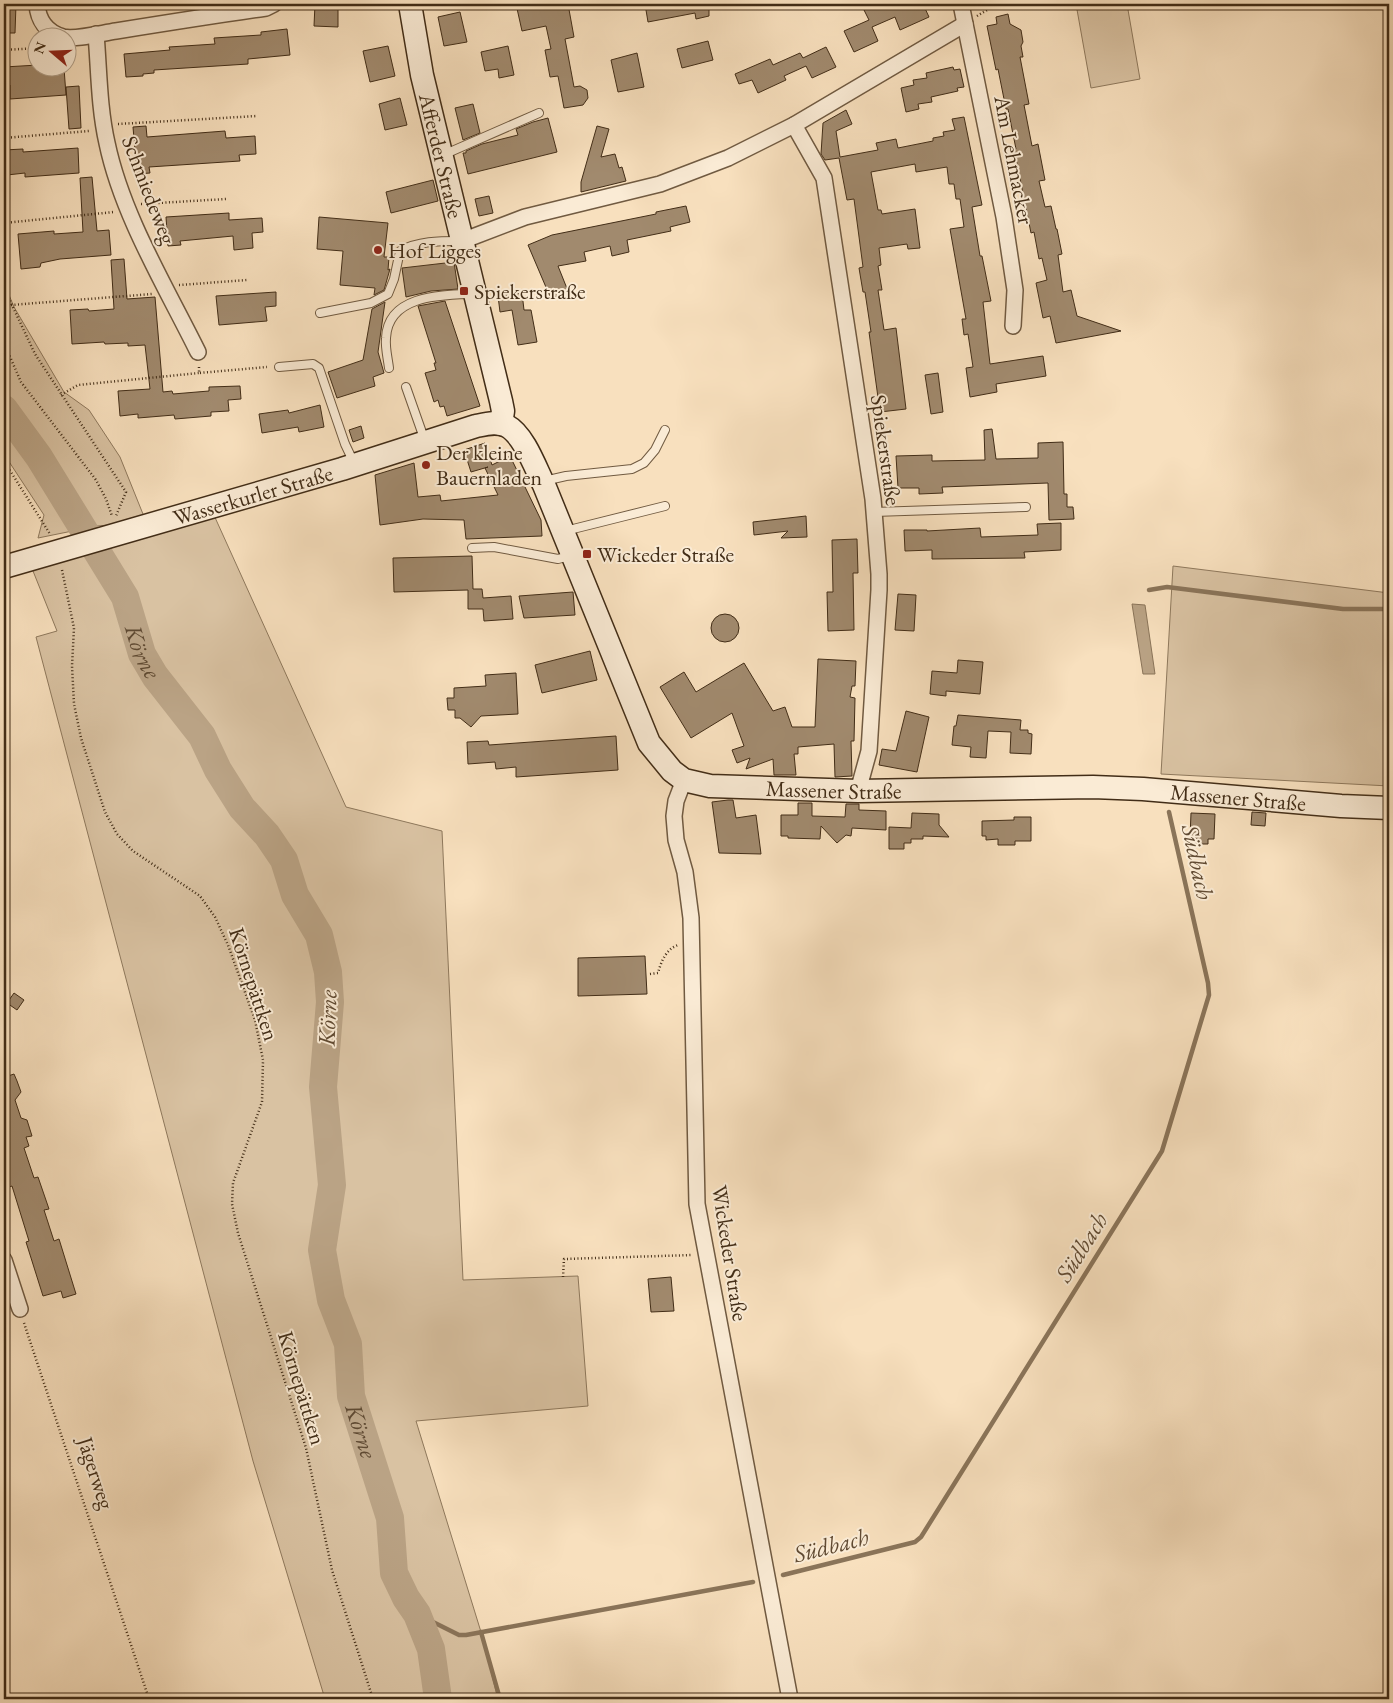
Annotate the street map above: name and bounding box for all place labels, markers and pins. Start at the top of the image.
place label: Hof Ligges [388,236,481,265]
marker: Hof Ligges [372,244,384,256]
place label: Spiekerstraße [474,277,586,306]
marker: Spiekerstraße [458,285,470,297]
place label: Der kleine Bauernladen [436,438,543,492]
marker: Der kleine Bauernladen [420,459,432,471]
place label: Wickeder Straße [597,540,735,569]
marker: Wickeder Straße [581,548,593,560]

